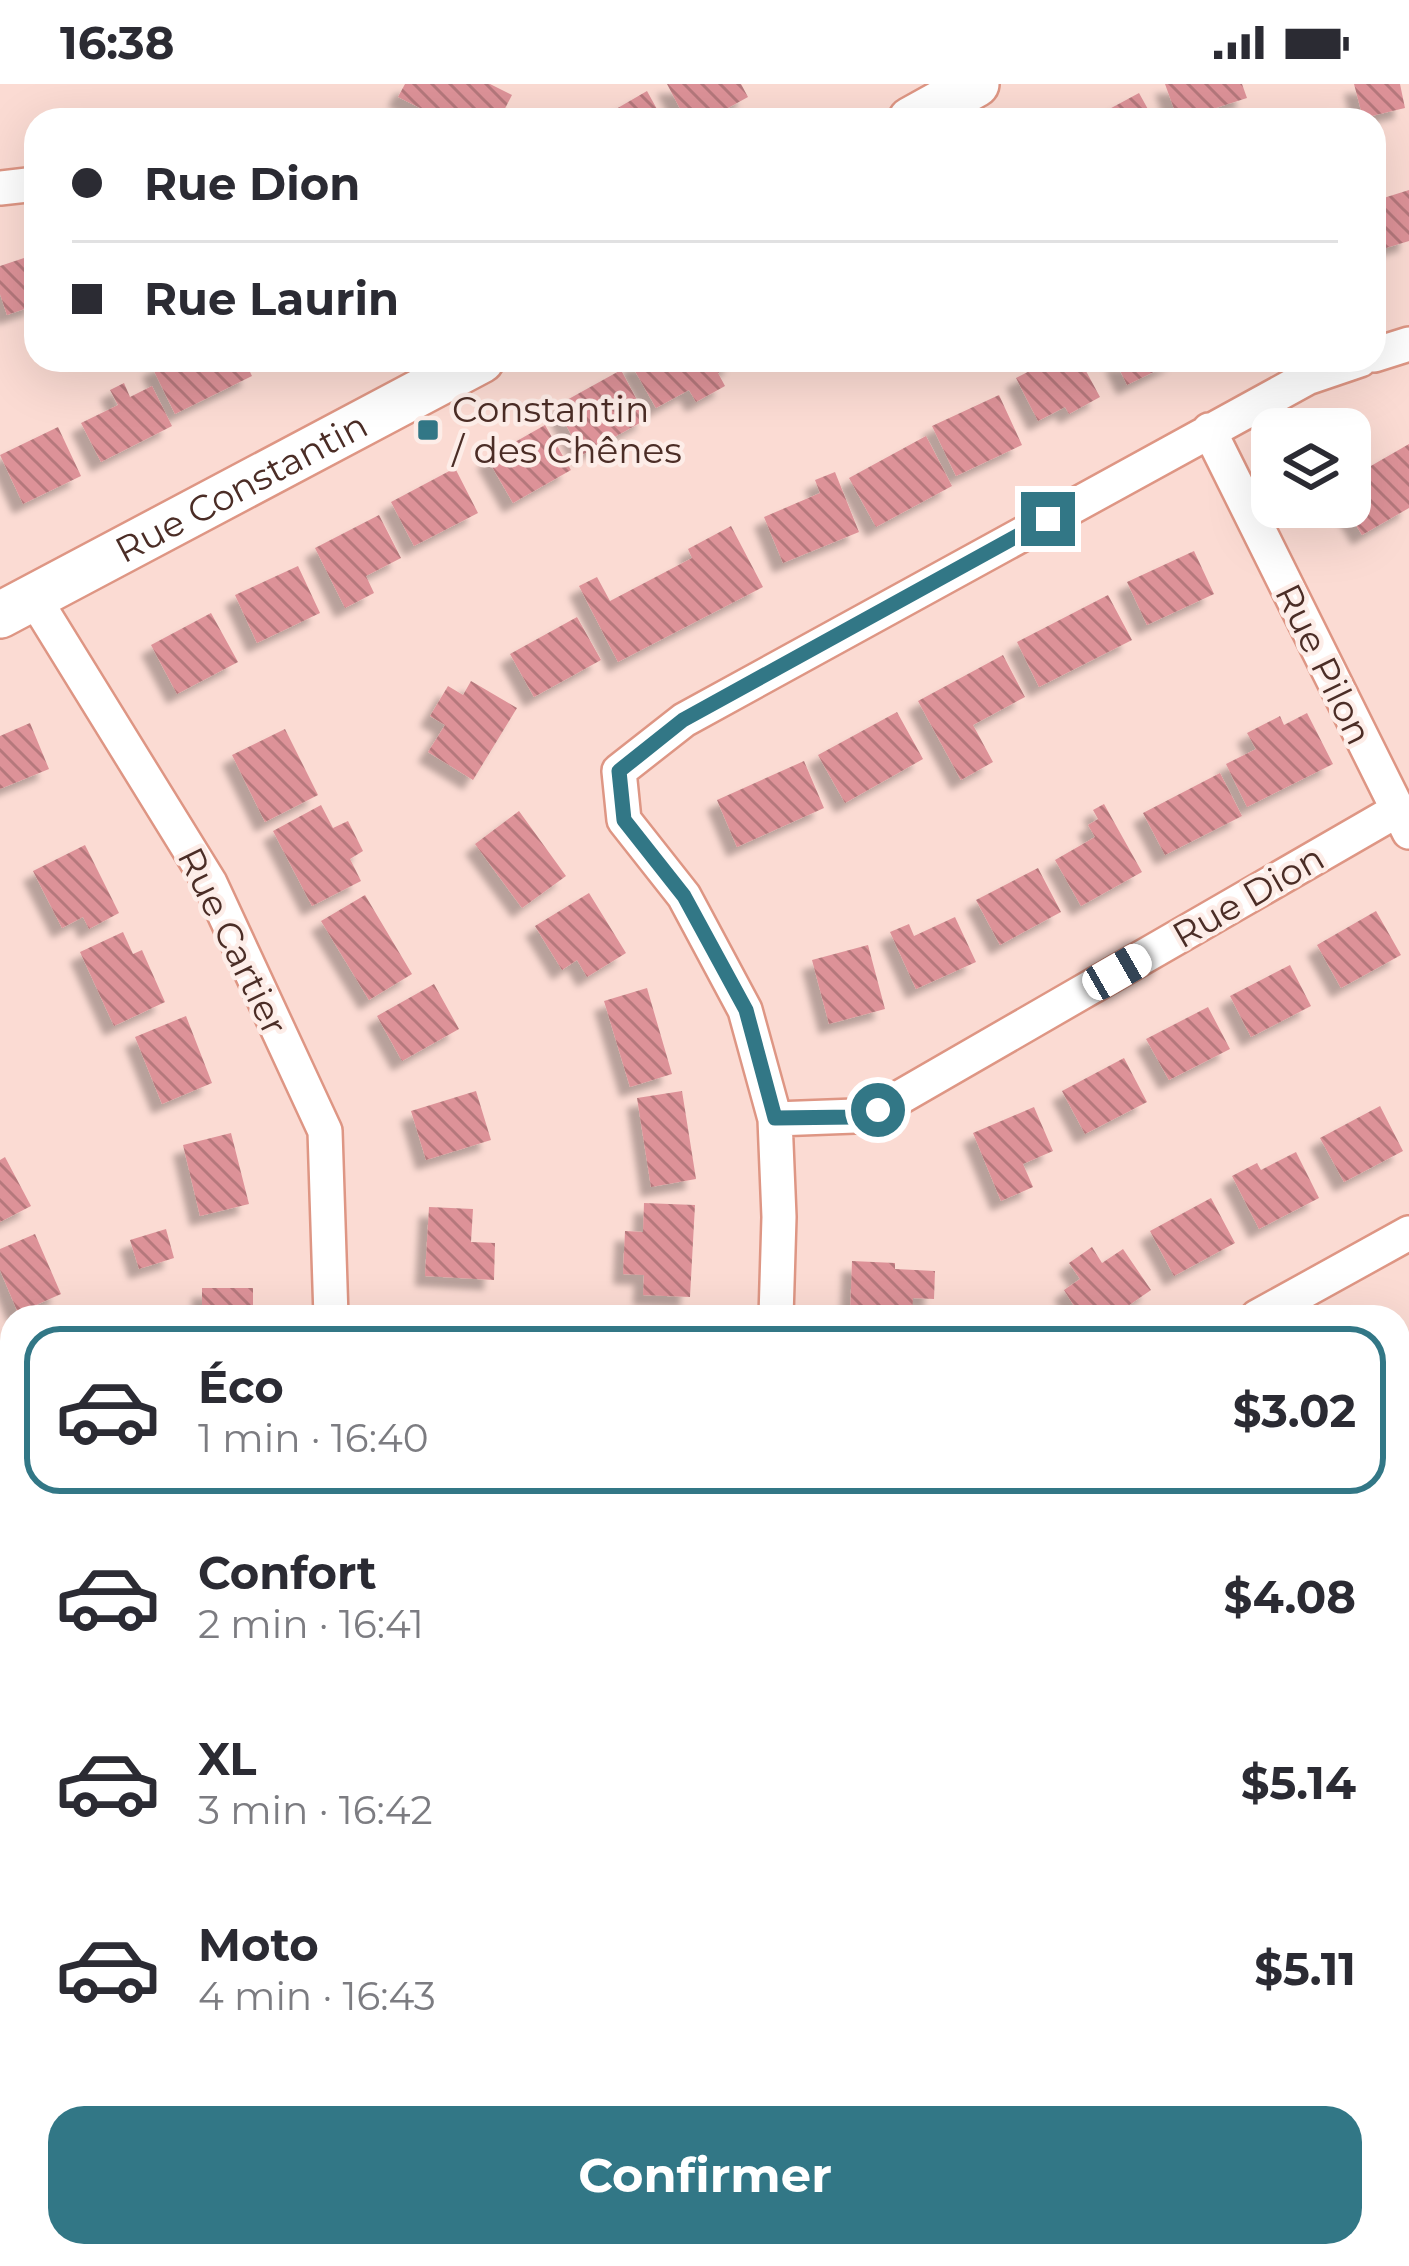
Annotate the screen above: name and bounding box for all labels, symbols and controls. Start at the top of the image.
text: 16:38 [60,15,174,70]
text: Rue Dion [144,156,360,211]
text: Rue Laurin [144,271,399,326]
place label: Constantin / des Chênes [451,387,682,472]
street label: Rue Constantin [108,402,375,572]
map controls [1251,408,1371,528]
button: layers [1251,408,1371,528]
marker: Constantin / des Chênes [415,417,441,443]
route end [1021,492,1075,546]
street label: Rue Pilon [1266,576,1382,752]
street label: Rue Dion [1164,835,1332,957]
street label: Rue Cartier [169,840,297,1042]
car [1077,938,1157,1006]
route start [851,1083,905,1137]
icon: car [54,1356,162,1464]
text: Éco [198,1359,284,1414]
text: $3.02 [1233,1383,1356,1438]
text: 1 min · 16:40 [198,1414,429,1462]
icon: car [54,1542,162,1650]
text: Confort [198,1545,377,1600]
text: $4.08 [1223,1569,1356,1624]
text: 2 min · 16:41 [198,1600,424,1648]
icon: car [54,1728,162,1836]
text: XL [198,1731,256,1786]
text: $5.14 [1241,1755,1356,1810]
text: 3 min · 16:42 [198,1786,433,1834]
icon: car [54,1914,162,2022]
text: Moto [198,1917,319,1972]
text: $5.11 [1254,1941,1356,1996]
text: 4 min · 16:43 [198,1972,436,2020]
button: Confirmer [48,2106,1362,2244]

